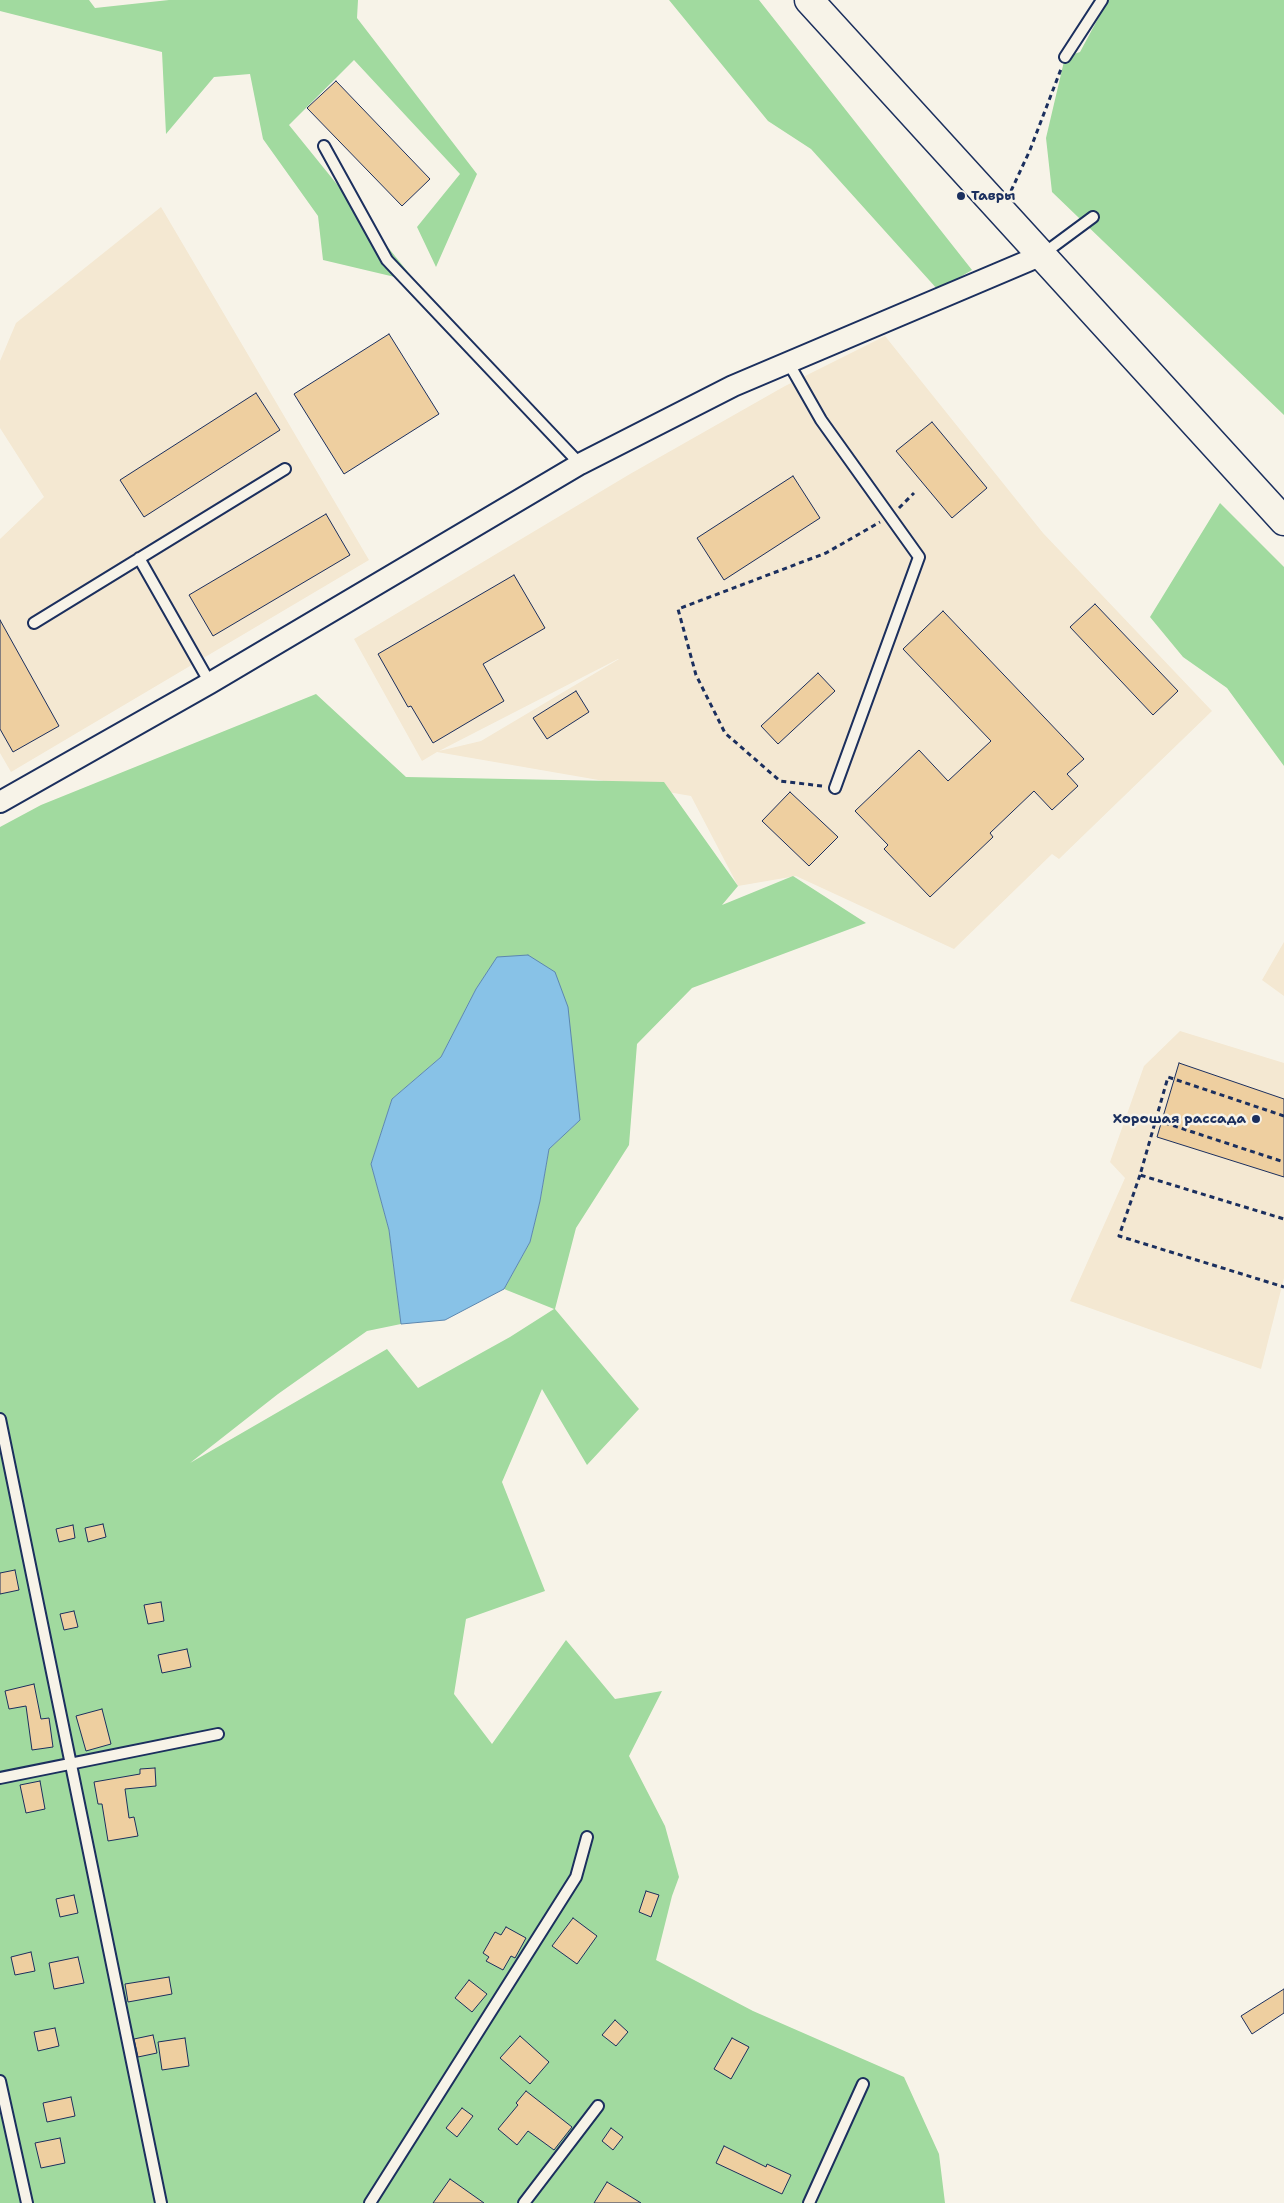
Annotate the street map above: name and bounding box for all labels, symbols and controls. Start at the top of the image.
place label: Тавры [971,188,1015,204]
marker: Тавры [955,190,967,202]
place label: Хорошая рассада [1113,1111,1246,1127]
marker: Хорошая рассада [1250,1113,1262,1125]

